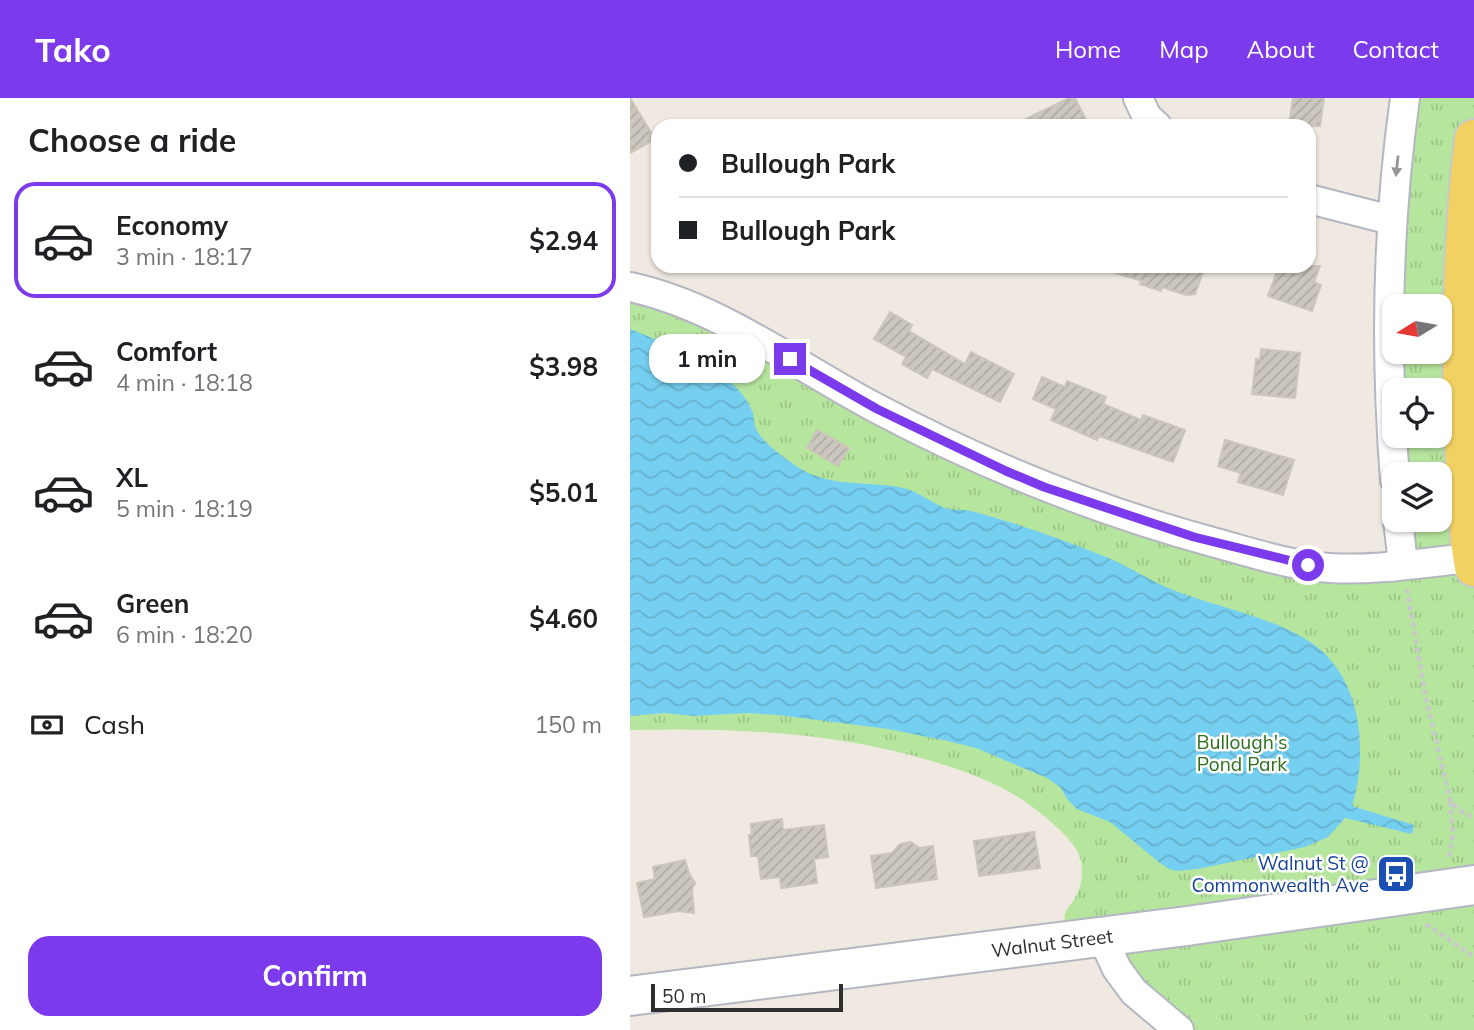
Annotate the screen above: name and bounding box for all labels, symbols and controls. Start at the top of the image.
text: Tako [35,29,111,70]
text: Home [1055,34,1121,64]
text: Map [1159,34,1209,64]
text: About [1247,34,1315,64]
text: Contact [1353,34,1439,64]
text: Choose a ride [28,120,236,160]
text: Bullough Park [721,147,895,180]
one-way arrow [1392,155,1403,177]
icon: car [32,209,95,272]
text: Economy [116,209,228,242]
text: Bullough Park [721,214,895,247]
text: $2.94 [529,224,598,257]
text: 3 min · 18:17 [116,242,253,271]
north arrow [1382,294,1452,364]
map controls [1382,294,1452,532]
callout: 1 min [650,334,766,384]
icon: car [32,335,95,398]
text: Comfort [116,335,217,368]
route end [774,343,806,375]
text: 1 min [677,344,737,373]
text: $3.98 [529,350,598,383]
text: 4 min · 18:18 [116,368,253,397]
button: locate [1382,378,1452,448]
icon: car [32,461,95,524]
text: XL [116,461,148,494]
button: layers [1382,462,1452,532]
text: $5.01 [529,476,598,509]
text: 5 min · 18:19 [116,494,253,523]
route start [1292,549,1324,581]
icon: car [32,587,95,650]
text: Green [116,587,189,620]
text: $4.60 [529,602,598,635]
text: 6 min · 18:20 [116,620,253,649]
icon: cash [28,706,66,744]
text: Cash [84,708,145,741]
text: 150 m [534,710,602,739]
park label: Bullough's Pond Park [1197,730,1287,776]
place label: Walnut St @ Commonwealth Ave [1191,851,1369,897]
bus stop icon: Walnut St @ Commonwealth Ave [1375,853,1417,895]
street label: Walnut Street [990,924,1114,962]
button: Confirm [28,936,602,1016]
scale bar [651,981,844,1013]
text: 50 m [662,984,706,1008]

